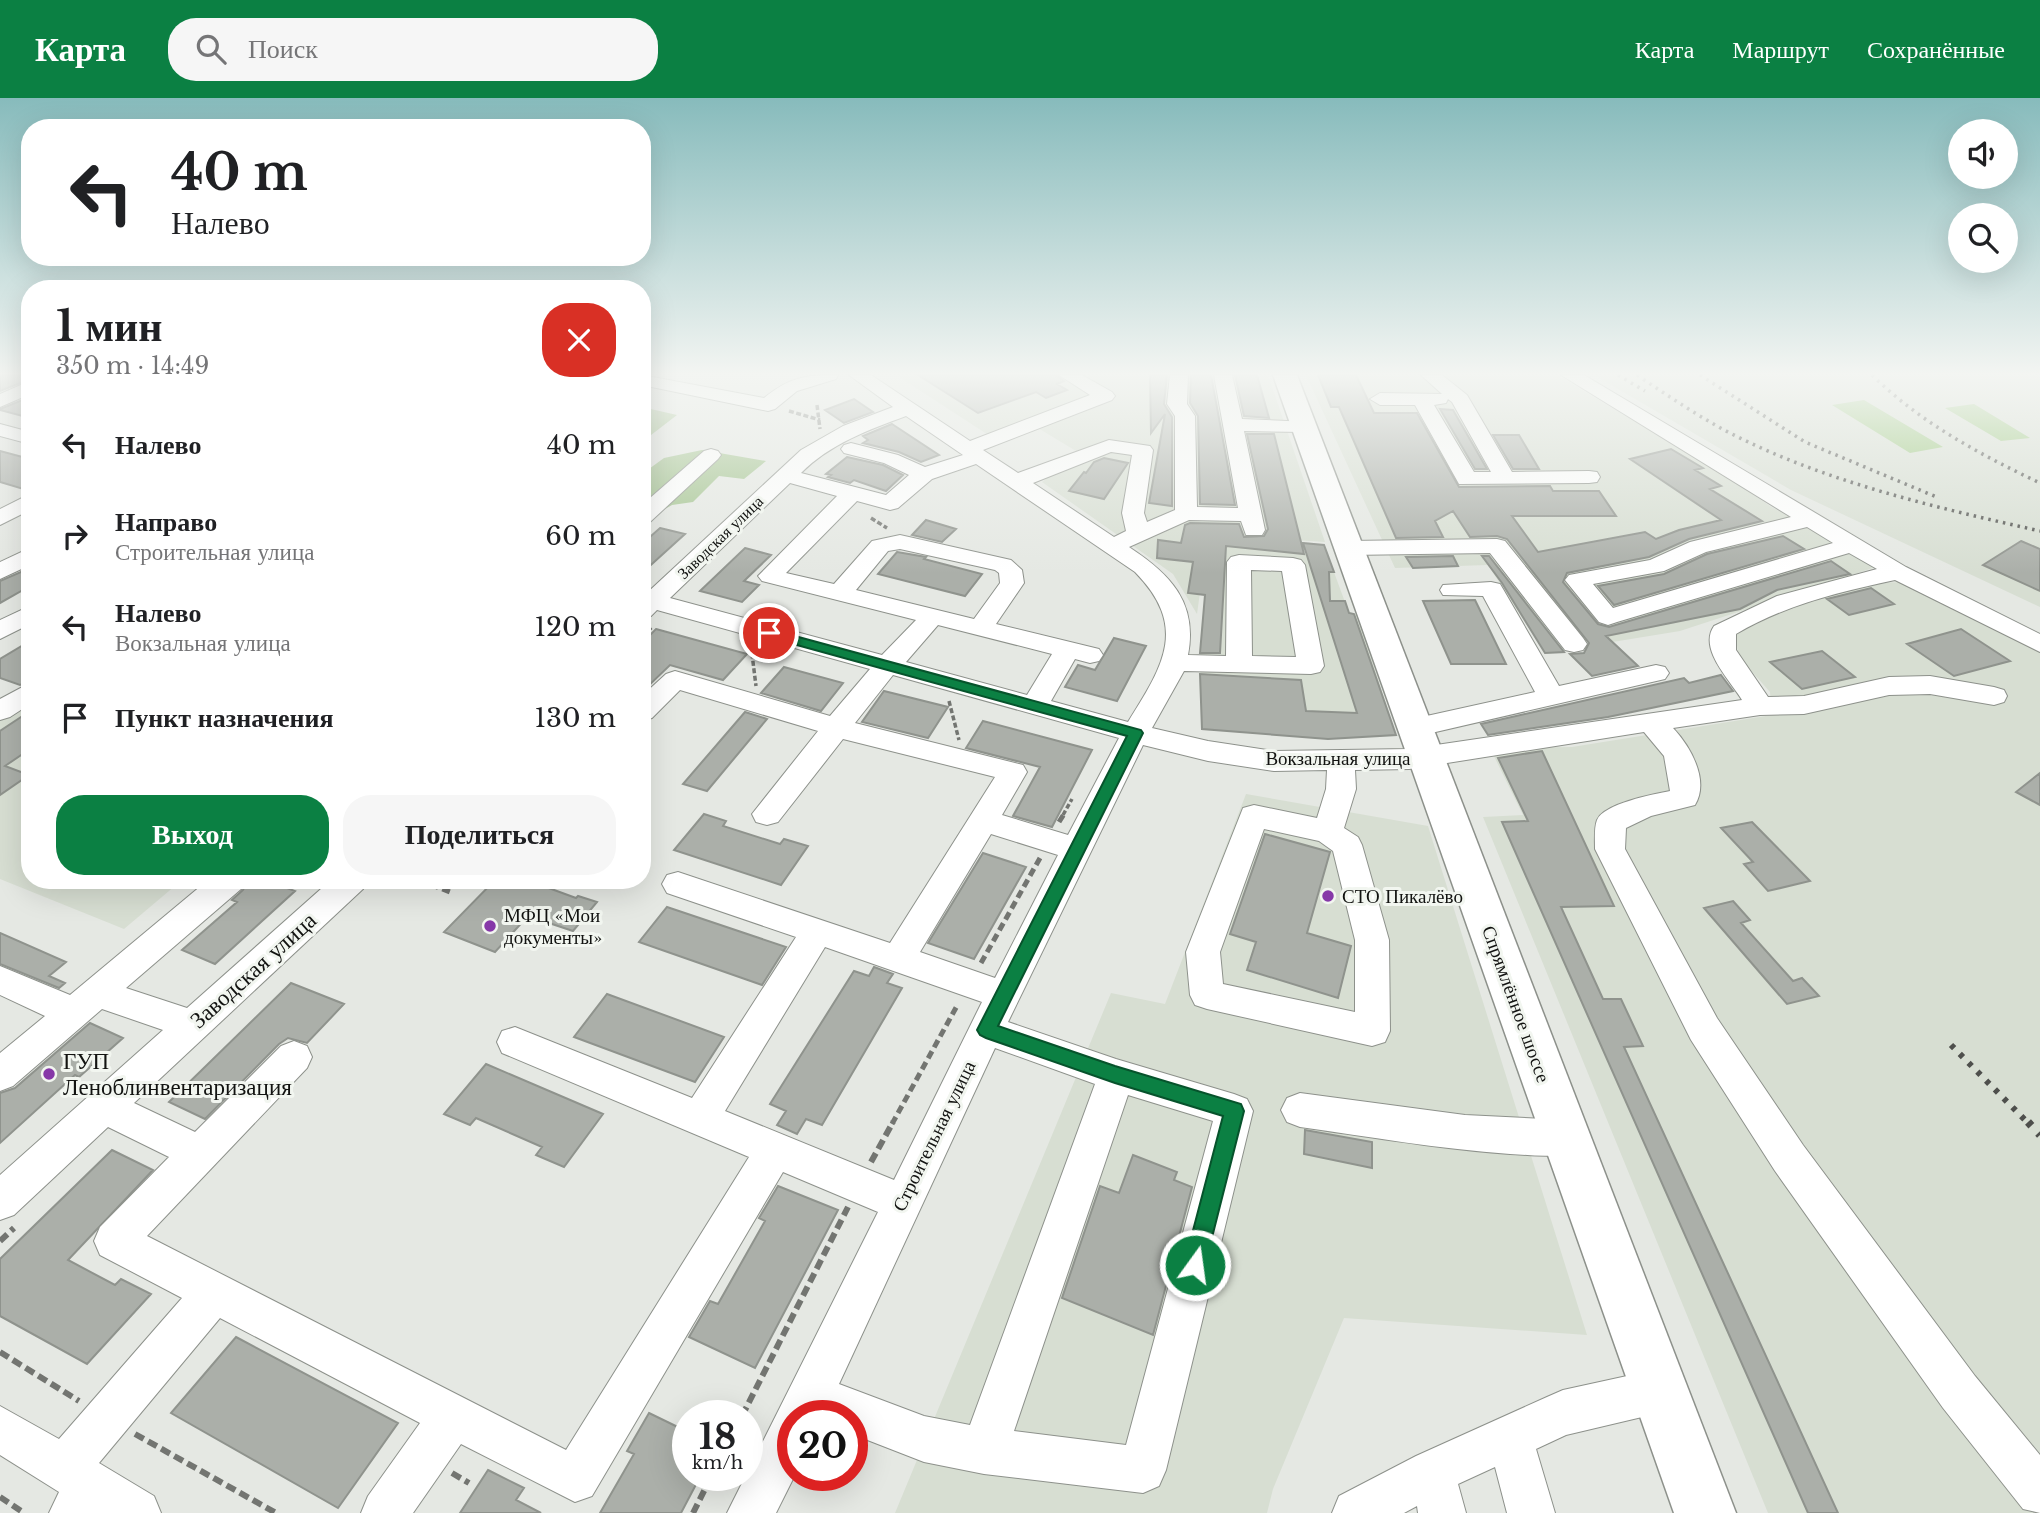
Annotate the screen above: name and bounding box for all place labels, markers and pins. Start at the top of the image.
pin [739,603,799,663]
place label: СТО Пикалёво [1342,885,1463,908]
marker: СТО Пикалёво [1320,888,1336,904]
place label: МФЦ «Мои документы» [504,904,602,949]
marker: МФЦ «Мои документы» [482,918,498,934]
place label: ГУП Леноблинвентаризация [63,1047,292,1101]
marker: ГУП Леноблинвентаризация [41,1066,57,1082]

